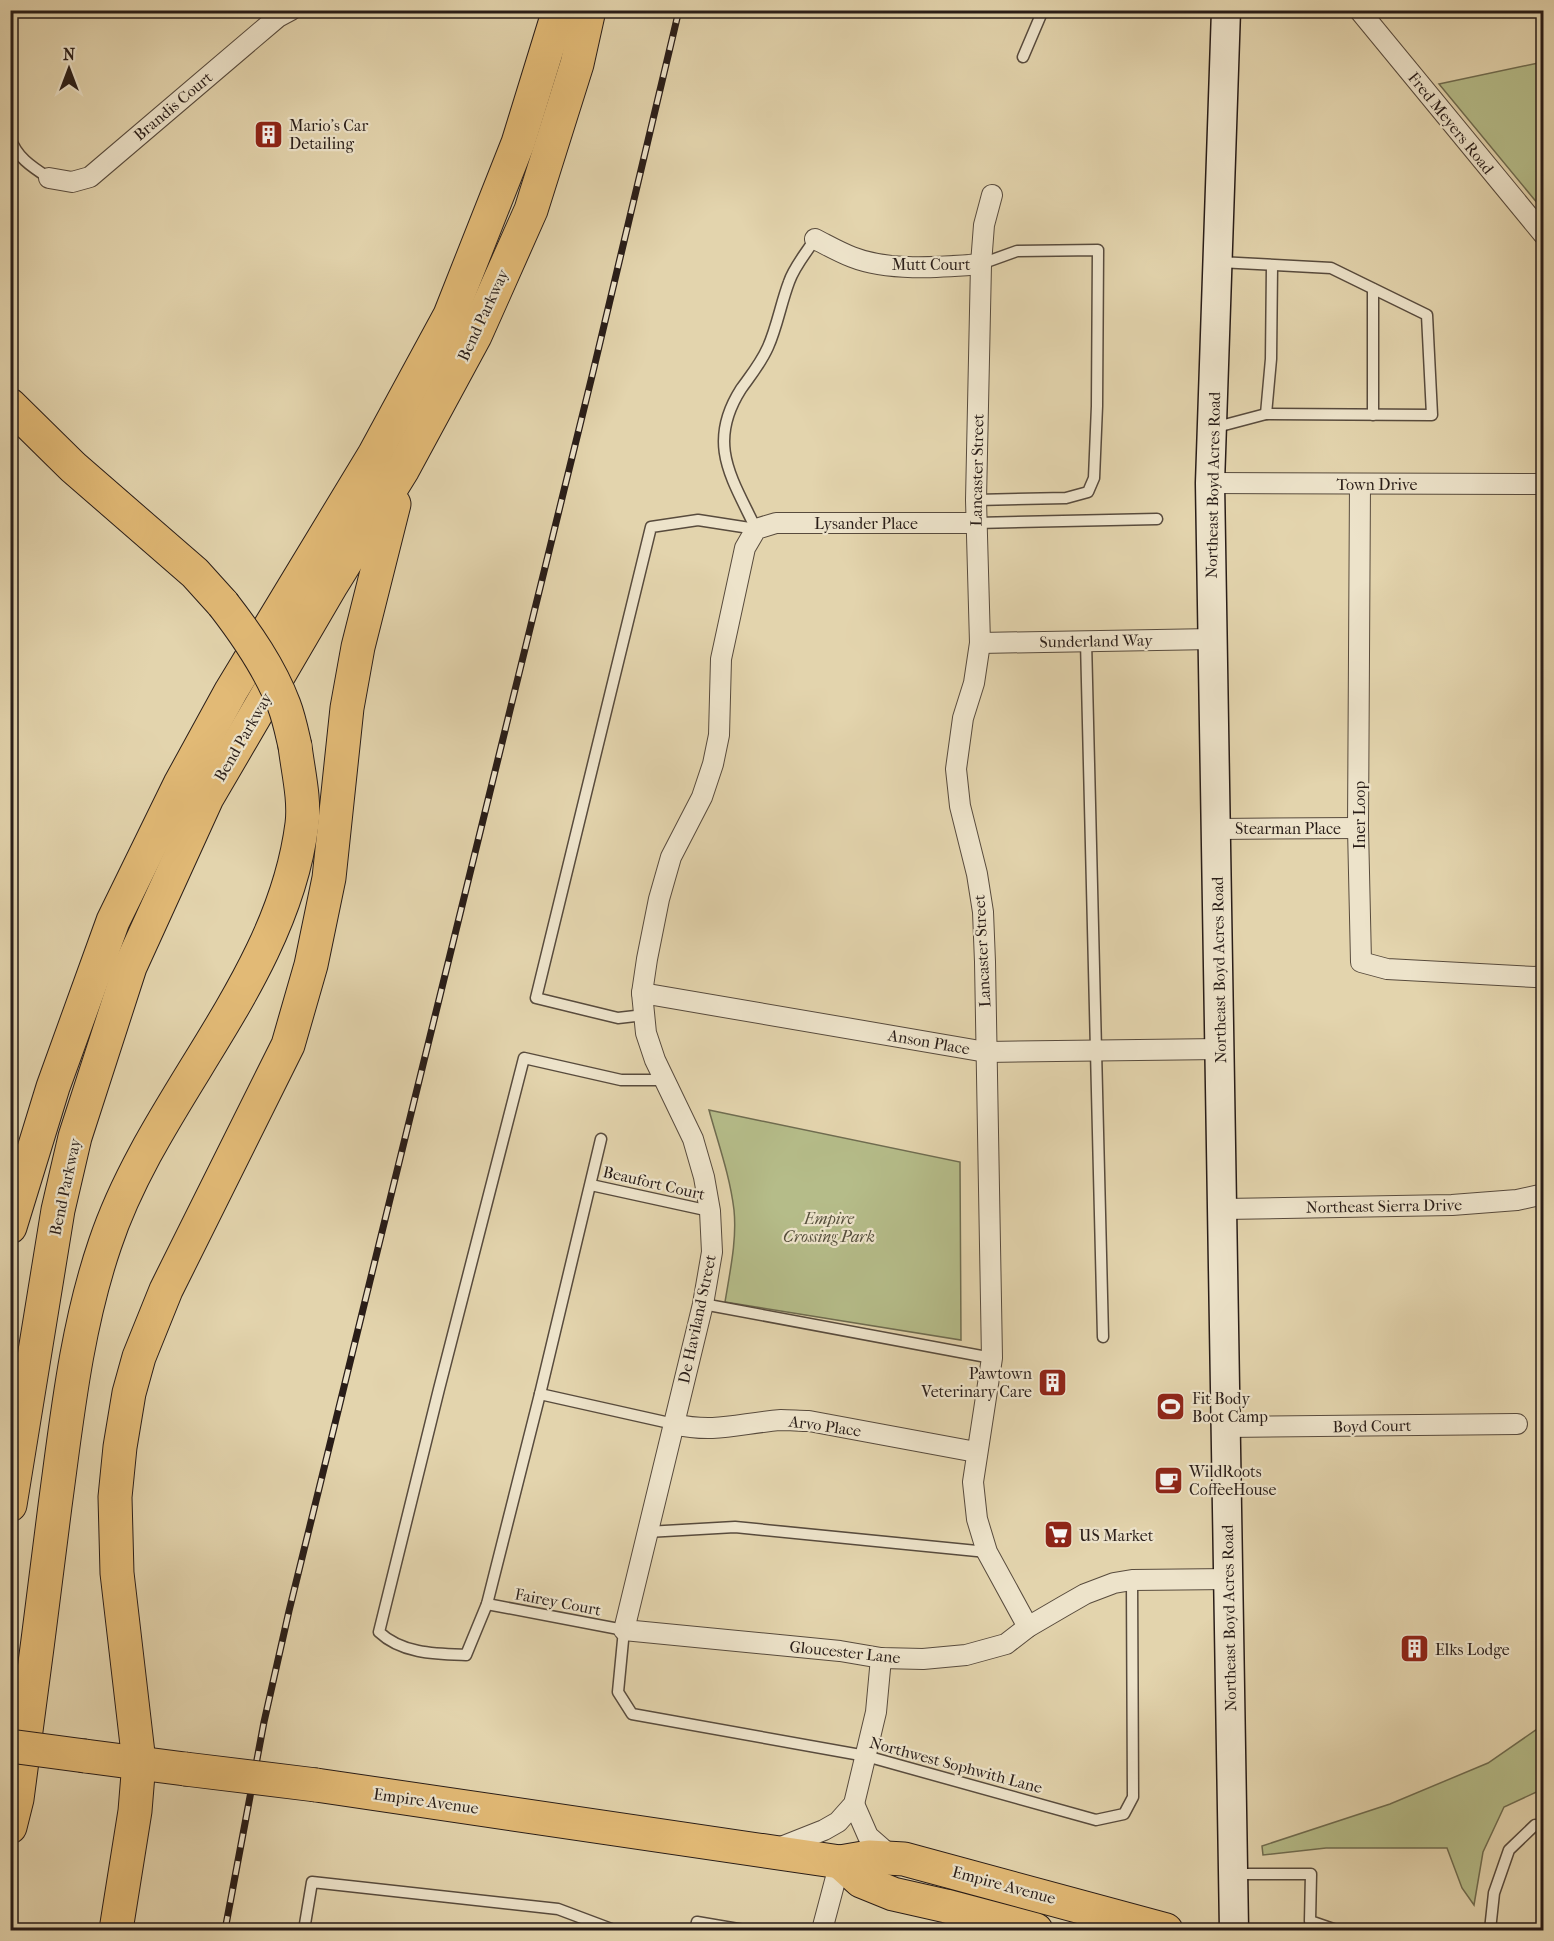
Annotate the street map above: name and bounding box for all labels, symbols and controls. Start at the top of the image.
north arrow [39,39,99,99]
text: N [63,45,76,64]
street label: Brandis Court [130,67,216,144]
street label: Fred Meyers Road [1404,68,1498,178]
place label: Mario's Car Detailing [289,116,368,153]
building icon: Mario's Car Detailing [252,118,284,150]
street label: Mutt Court [892,255,971,274]
street label: Bend Parkway [453,266,513,364]
street label: Northeast Boyd Acres Road [1202,391,1224,579]
street label: Lancaster Street [967,413,987,527]
street label: Town Drive [1337,475,1417,494]
street label: Lysander Place [814,514,918,533]
street label: Sunderland Way [1039,631,1153,651]
street label: Bend Parkway [210,689,276,785]
street label: Iner Loop [1350,781,1369,849]
street label: Stearman Place [1235,819,1341,838]
street label: Northeast Boyd Acres Road [1208,876,1230,1064]
street label: Lancaster Street [970,894,994,1008]
street label: Anson Place [886,1025,971,1059]
street label: Bend Parkway [45,1136,85,1237]
street label: Beaufort Court [601,1162,707,1204]
street label: Northeast Sierra Drive [1306,1195,1462,1217]
park label: Empire Crossing Park [783,1209,875,1246]
street label: De Haviland Street [674,1252,720,1385]
place label: Pawtown Veterinary Care [920,1364,1033,1401]
building icon: Pawtown Veterinary Care [1037,1366,1069,1398]
place label: Fit Body Boot Camp [1192,1389,1268,1426]
sports icon: Fit Body Boot Camp [1155,1391,1187,1423]
street label: Arvo Place [787,1411,862,1440]
street label: Boyd Court [1333,1416,1412,1436]
place label: WildRoots CoffeeHouse [1188,1462,1276,1499]
cafe icon: WildRoots CoffeeHouse [1152,1464,1184,1496]
supermarket icon: US Market [1042,1519,1074,1551]
street label: Northeast Boyd Acres Road [1218,1524,1240,1712]
place label: US Market [1079,1526,1154,1545]
street label: Fairey Court [513,1584,603,1620]
building icon: Elks Lodge [1398,1633,1430,1665]
street label: Gloucester Lane [789,1637,902,1667]
place label: Elks Lodge [1435,1640,1510,1659]
street label: Northwest Sophwith Lane [868,1733,1045,1797]
street label: Empire Avenue [372,1784,480,1818]
street label: Empire Avenue [950,1862,1058,1908]

